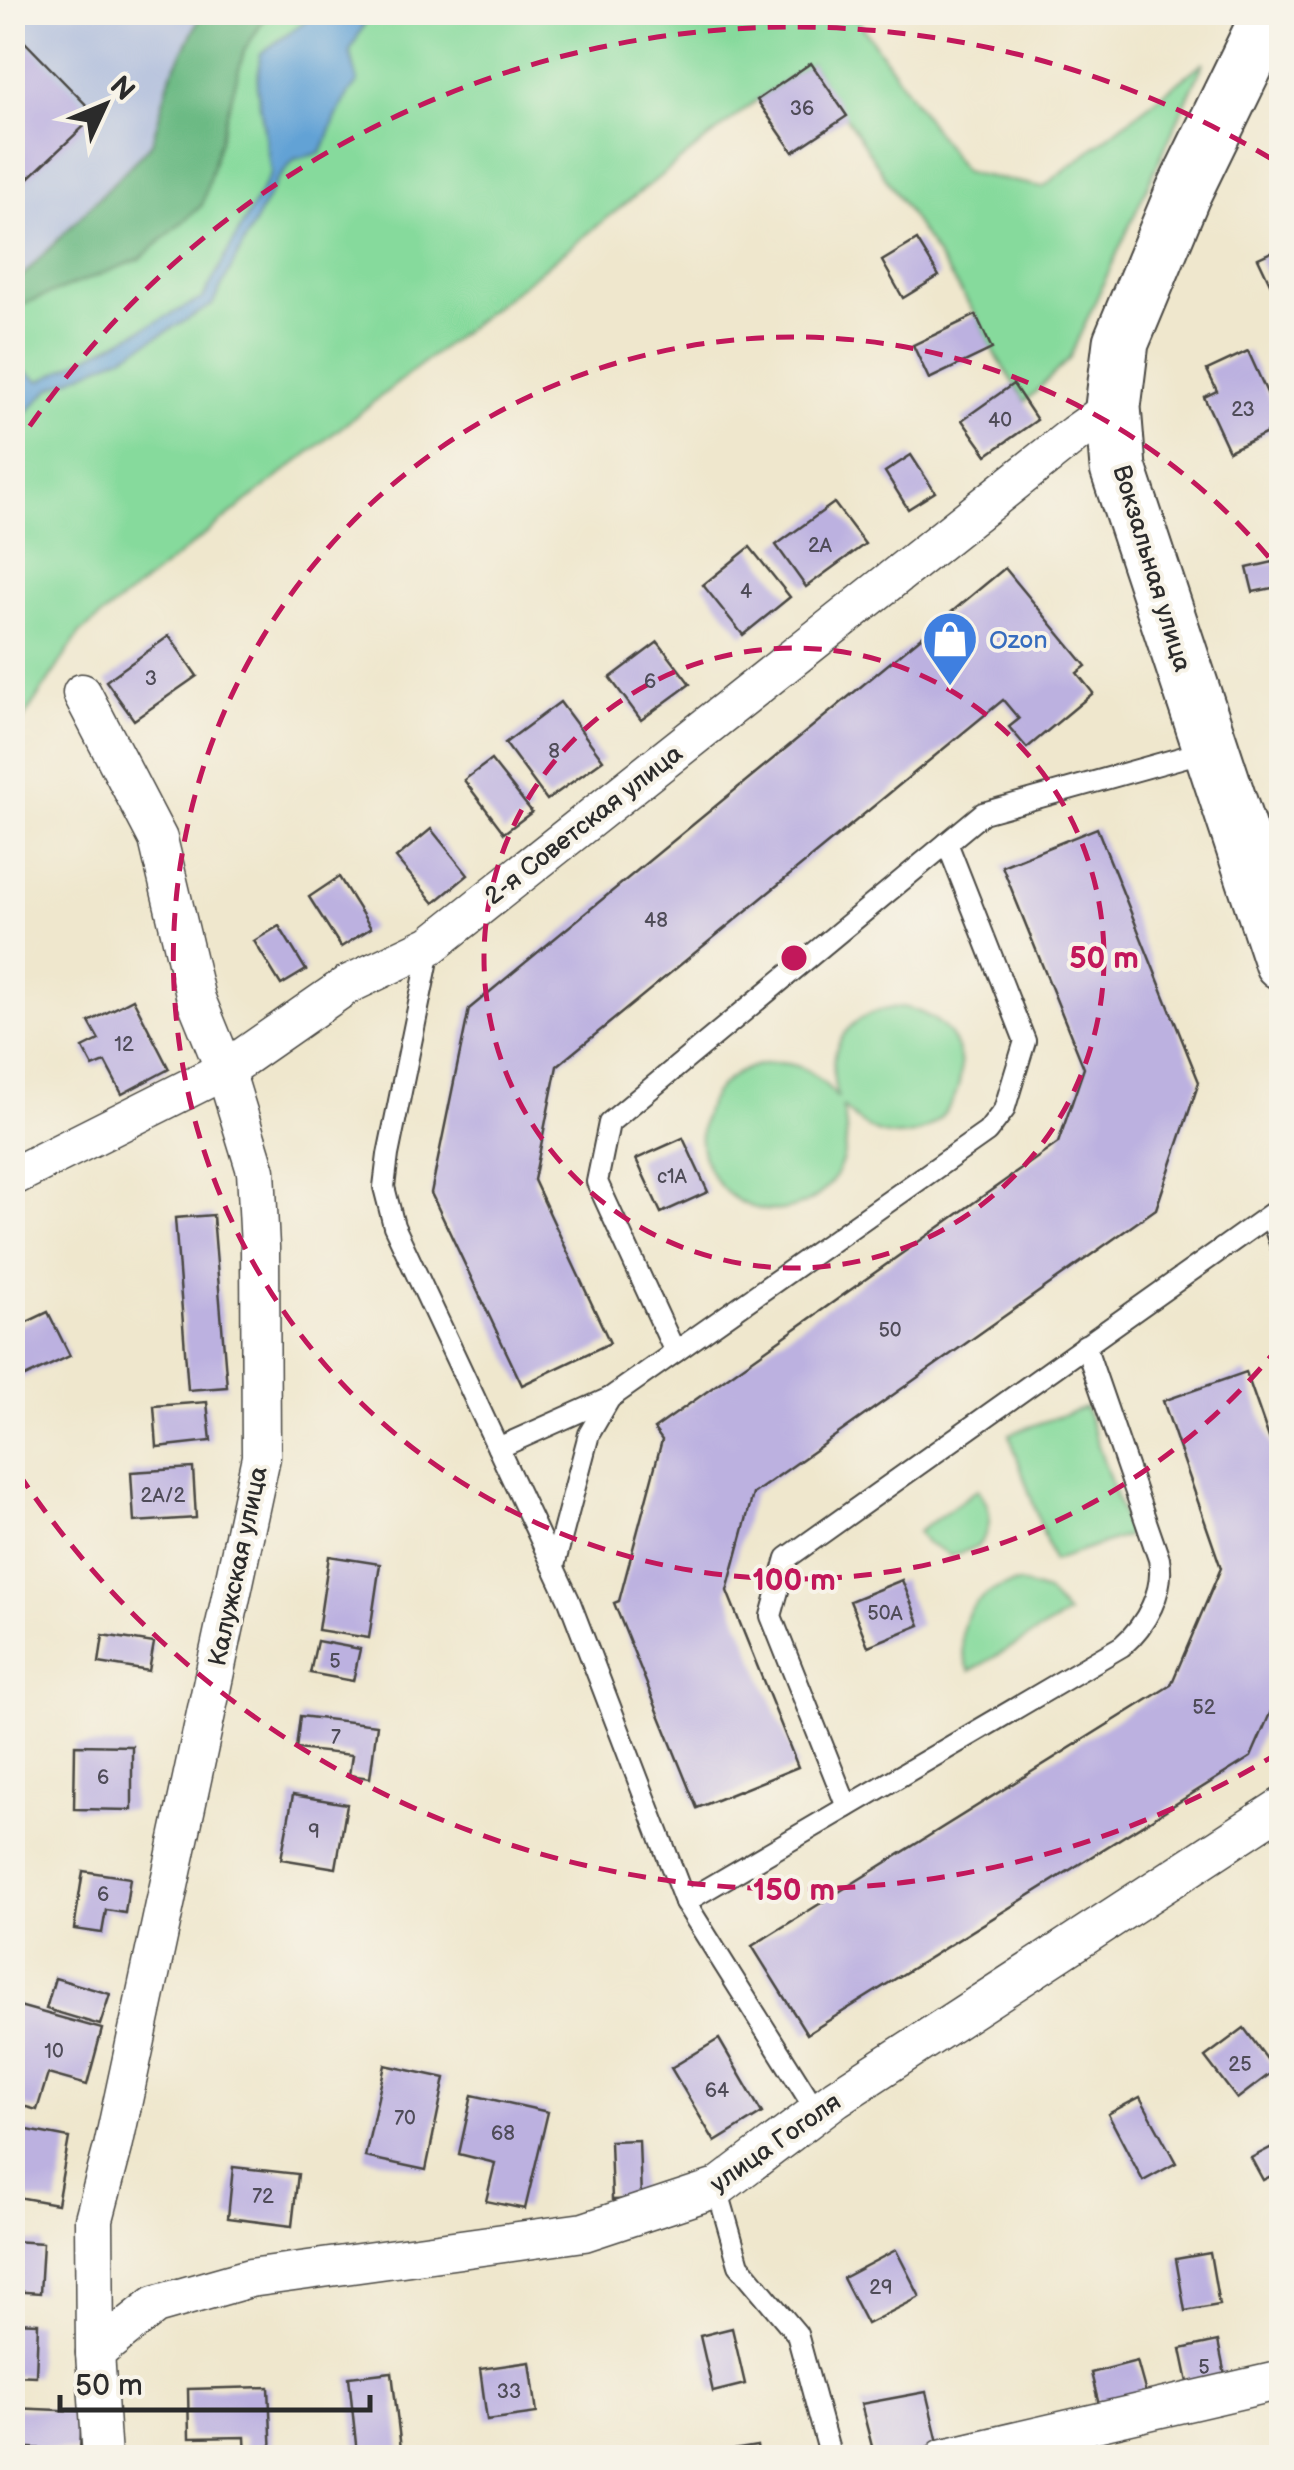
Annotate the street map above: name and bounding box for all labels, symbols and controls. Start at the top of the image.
north arrow [55,55,155,155]
text: N [103,70,141,108]
house number: 36 [790,97,814,121]
house number: 23 [1231,398,1255,422]
house number: 40 [988,409,1012,433]
street label: Вокзальная улица [1105,461,1198,676]
house number: 2А [808,534,833,558]
house number: 4 [740,580,752,604]
shop icon: Ozon [920,609,980,688]
place label: Ozon [989,625,1048,656]
house number: 3 [145,667,157,691]
house number: 6 [644,670,656,694]
street label: 2-я Советская улица [479,738,689,912]
house number: 8 [548,740,560,764]
house number: 48 [644,909,668,933]
centre of rings [776,940,812,976]
text: 50 m [1069,941,1139,977]
house number: 12 [114,1033,134,1057]
house number: с1А [657,1165,688,1189]
house number: 50 [878,1319,902,1343]
street label: Калужская улица [202,1463,275,1669]
house number: 2А/2 [141,1484,186,1508]
text: 100 m [752,1563,836,1599]
house number: 50А [867,1602,904,1626]
house number: 5 [329,1650,341,1674]
house number: 52 [1192,1696,1216,1720]
house number: 7 [331,1726,341,1750]
house number: 6 [97,1766,109,1790]
house number: 9 [308,1820,320,1844]
text: 150 m [753,1873,835,1909]
house number: 6 [97,1883,109,1907]
house number: 10 [44,2040,64,2064]
house number: 25 [1228,2053,1252,2077]
house number: 64 [705,2079,729,2103]
street label: улица Гоголя [704,2087,847,2200]
house number: 70 [394,2107,416,2131]
house number: 68 [491,2122,515,2146]
house number: 72 [252,2185,274,2209]
house number: 29 [869,2276,893,2300]
scale bar [60,2350,370,2412]
house number: 5 [1198,2356,1210,2380]
text: 50 m [75,2368,143,2404]
house number: 33 [497,2380,521,2404]

